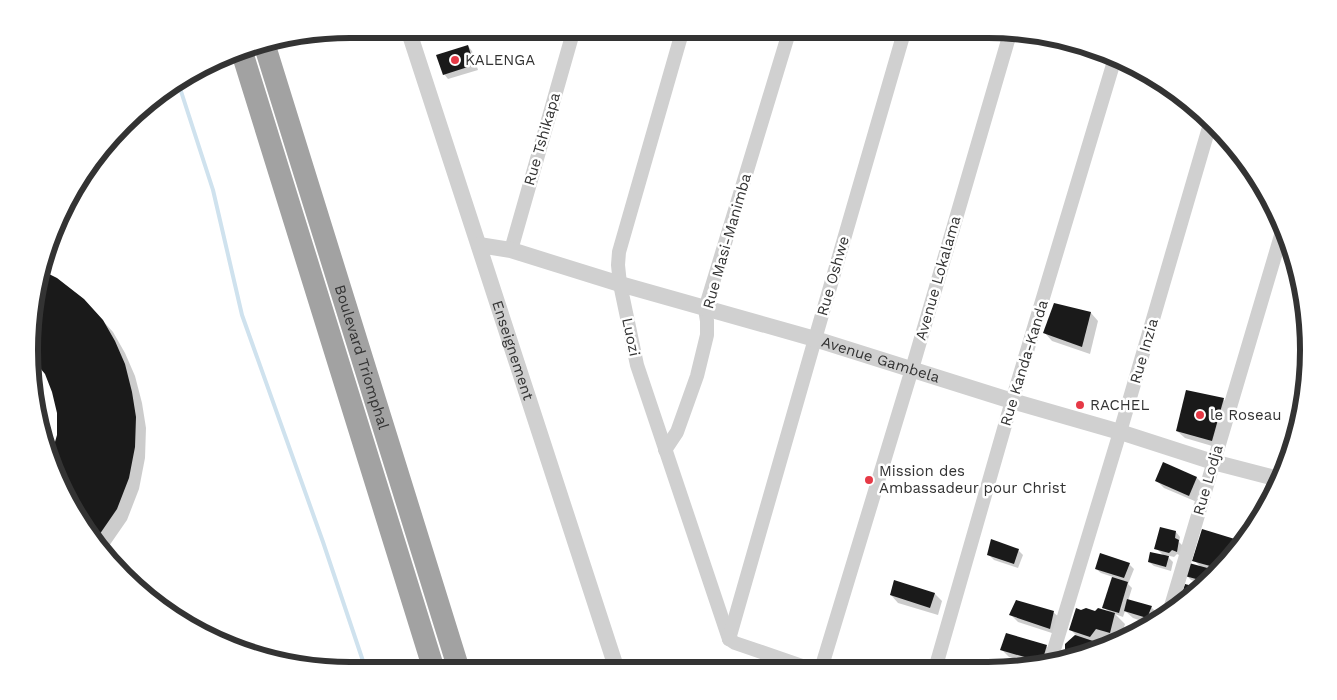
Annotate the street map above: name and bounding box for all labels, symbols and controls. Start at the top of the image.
place label: KALENGA [465,51,535,69]
marker: KALENGA [449,54,461,66]
street label: Rue Tshikapa [520,90,564,188]
street label: Rue Masi-Manimba [699,171,755,311]
street label: Avenue Lokalama [912,213,965,342]
street label: Rue Oshwe [813,234,853,318]
street label: Boulevard Triomphal [331,283,393,432]
street label: Rue Kanda-Kanda [996,297,1052,428]
street label: Enseignement [488,298,538,403]
street label: Luozi [618,316,644,358]
street label: Rue Inzia [1126,316,1162,386]
street label: Avenue Gambela [819,333,943,387]
place label: RACHEL [1090,396,1149,414]
marker: RACHEL [1074,399,1086,411]
place label: le Roseau [1210,406,1281,424]
marker: le Roseau [1194,409,1206,421]
street label: Rue Lodja [1189,442,1227,517]
place label: Mission des Ambassadeur pour Christ [879,462,1067,497]
marker: Mission des Ambassadeur pour Christ [863,474,875,486]

